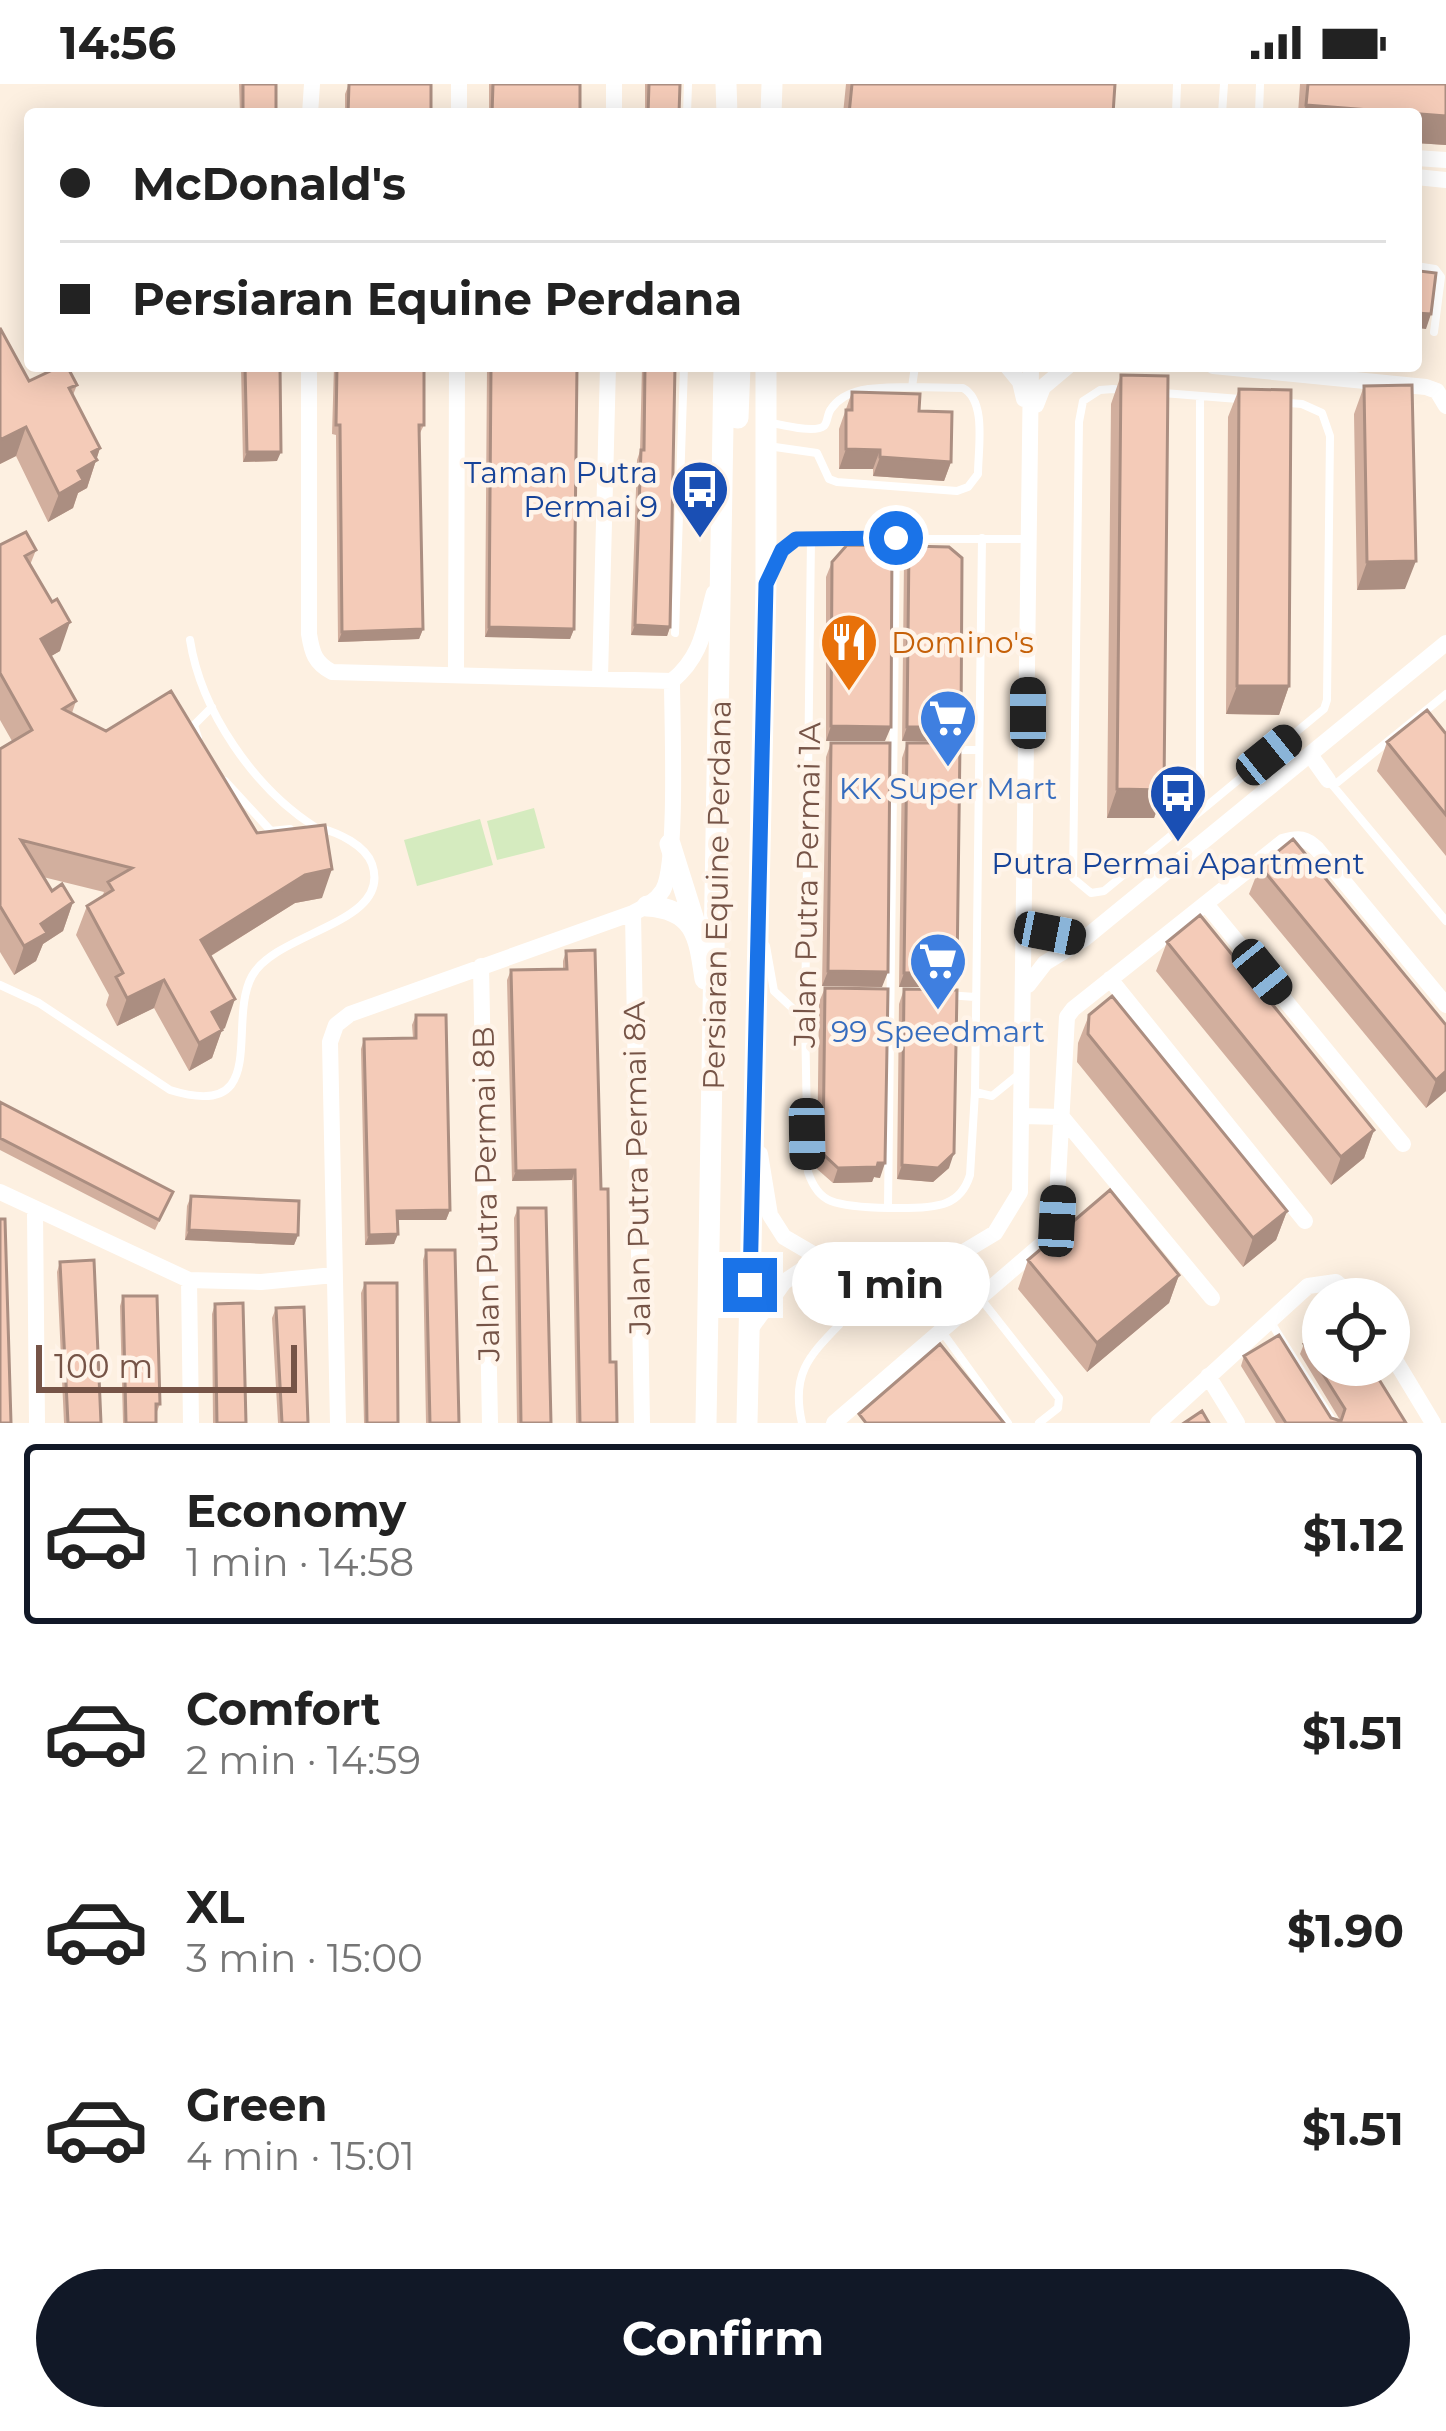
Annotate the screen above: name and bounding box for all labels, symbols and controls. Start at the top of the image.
text: 14:56 [60,15,176,70]
text: McDonald's [132,156,406,211]
text: Persiaran Equine Perdana [132,271,742,326]
place label: Taman Putra Permai 9 [464,454,658,525]
bus stop icon: Taman Putra Permai 9 [669,458,731,540]
route start [869,511,923,565]
restaurant icon: Domino's [818,611,880,693]
place label: Domino's [891,624,1034,661]
car [1010,677,1046,749]
supermarket icon: KK Super Mart [917,687,979,769]
street label: Persiaran Equine Perdana [695,700,739,1090]
car [1230,718,1308,792]
street label: Jalan Putra Permai 1A [786,721,828,1049]
bus stop icon: Putra Permai Apartment [1147,762,1209,844]
place label: KK Super Mart [839,770,1057,807]
place label: Putra Permai Apartment [991,845,1365,882]
car [1011,908,1089,958]
supermarket icon: 99 Speedmart [907,930,969,1012]
car [1225,933,1299,1011]
street label: Jalan Putra Permai 8A [616,1000,658,1336]
place label: 99 Speedmart [831,1013,1045,1050]
street label: Jalan Putra Permai 8B [465,1026,507,1363]
car [788,1098,826,1170]
car [1037,1184,1077,1258]
callout: 1 min [792,1243,990,1327]
route end [723,1258,777,1312]
text: 1 min [838,1260,944,1308]
map controls [1302,1278,1410,1386]
button: locate [1302,1278,1410,1386]
scale bar [36,1339,297,1392]
text: 100 m [54,1346,153,1386]
icon: car [42,1480,150,1588]
text: Economy [186,1483,406,1538]
text: $1.12 [1303,1507,1404,1562]
text: 1 min · 14:58 [186,1538,414,1586]
icon: car [42,1678,150,1786]
text: Comfort [186,1681,381,1736]
text: $1.51 [1302,1705,1404,1760]
text: 2 min · 14:59 [186,1736,421,1784]
icon: car [42,1876,150,1984]
text: XL [186,1879,244,1934]
text: $1.90 [1287,1903,1404,1958]
text: 3 min · 15:00 [186,1934,423,1982]
icon: car [42,2074,150,2182]
text: Green [186,2077,328,2132]
text: $1.51 [1302,2101,1404,2156]
text: 4 min · 15:01 [186,2132,415,2180]
button: Confirm [36,2269,1410,2407]

